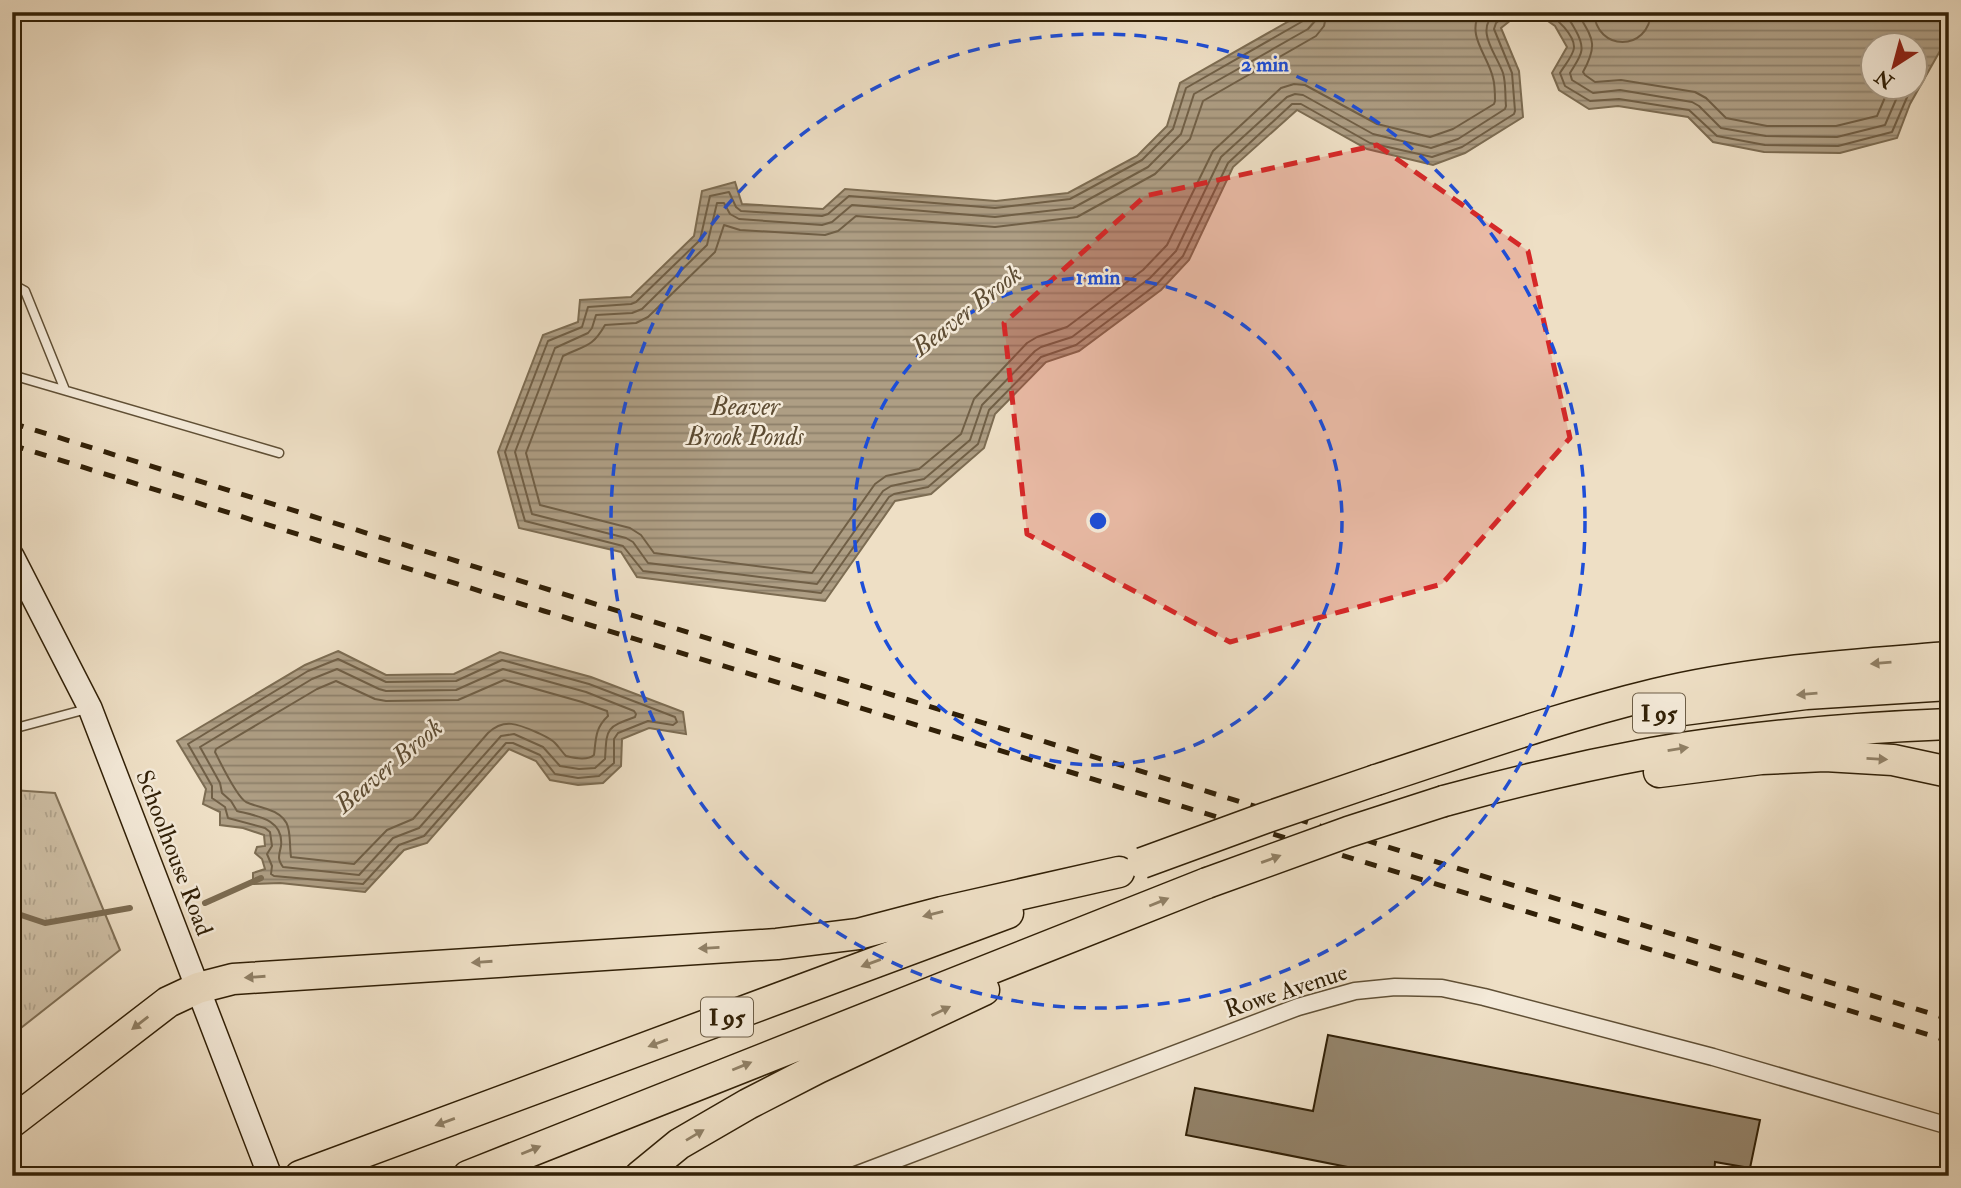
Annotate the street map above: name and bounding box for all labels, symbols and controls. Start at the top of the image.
north arrow [1860,32,1930,102]
text: 2 min [1241,51,1289,78]
text: N [1870,64,1899,94]
water label: Beaver Brook [904,258,1028,365]
text: 1 min [1076,264,1120,291]
water label: Beaver Brook Ponds [684,391,805,453]
centre of rings [1086,509,1110,533]
one-way arrow [1870,658,1892,669]
one-way arrow [1796,689,1818,700]
road number: I 95 [1633,694,1685,733]
water label: Beaver Brook [327,712,449,822]
one-way arrow [1667,743,1689,754]
one-way arrow [1866,754,1888,765]
street label: Schoolhouse Road [128,766,220,940]
one-way arrow [1260,853,1281,864]
one-way arrow [1149,896,1170,907]
one-way arrow [922,909,944,920]
one-way arrow [698,942,720,953]
one-way arrow [471,957,493,968]
street label: Rowe Avenue [1221,957,1351,1025]
one-way arrow [861,958,882,969]
one-way arrow [244,972,266,983]
road number: I 95 [701,998,753,1036]
one-way arrow [931,1005,951,1016]
one-way arrow [132,1016,150,1031]
one-way arrow [648,1037,669,1048]
one-way arrow [732,1061,753,1072]
one-way arrow [435,1117,456,1128]
one-way arrow [685,1129,704,1141]
one-way arrow [521,1145,542,1156]

